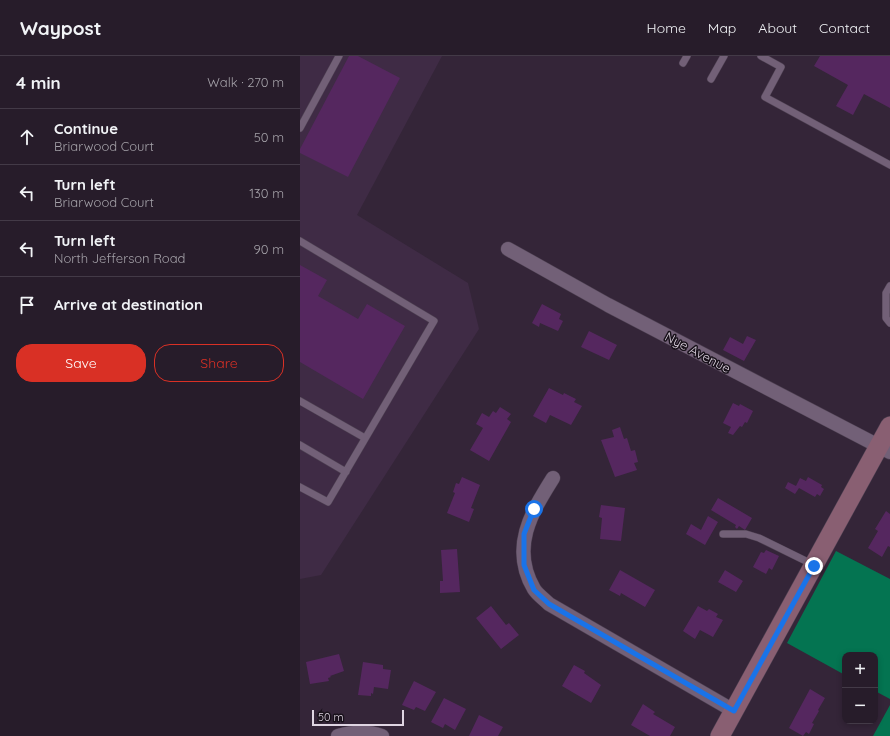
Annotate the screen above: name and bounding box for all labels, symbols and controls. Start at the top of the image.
text: Waypost [20,16,102,40]
text: Home [647,19,686,37]
text: Map [708,19,736,37]
text: About [758,19,797,37]
text: Contact [819,19,870,37]
text: 4 min [16,72,61,93]
text: Walk · 270 m [207,74,284,90]
text: Continue [54,119,118,138]
icon: ahead [16,126,38,148]
text: 50 m [254,129,284,145]
text: Briarwood Court [54,138,154,154]
text: Turn left [54,175,116,194]
icon: left [16,182,38,204]
text: 130 m [249,185,284,201]
text: Briarwood Court [54,194,154,210]
text: Turn left [54,231,116,250]
icon: left [16,238,38,260]
text: 90 m [254,241,284,257]
text: North Jefferson Road [54,250,185,266]
icon: arrive [16,294,38,316]
text: Arrive at destination [54,295,203,314]
street label: Nye Avenue [662,328,734,376]
button: Save [16,344,146,382]
button: Share [154,344,284,382]
route start [525,500,543,518]
route end [805,557,823,575]
map controls [842,652,878,724]
button: + [842,652,878,688]
button: − [842,688,878,724]
scale bar [312,708,404,727]
text: 50 m [318,710,344,724]

